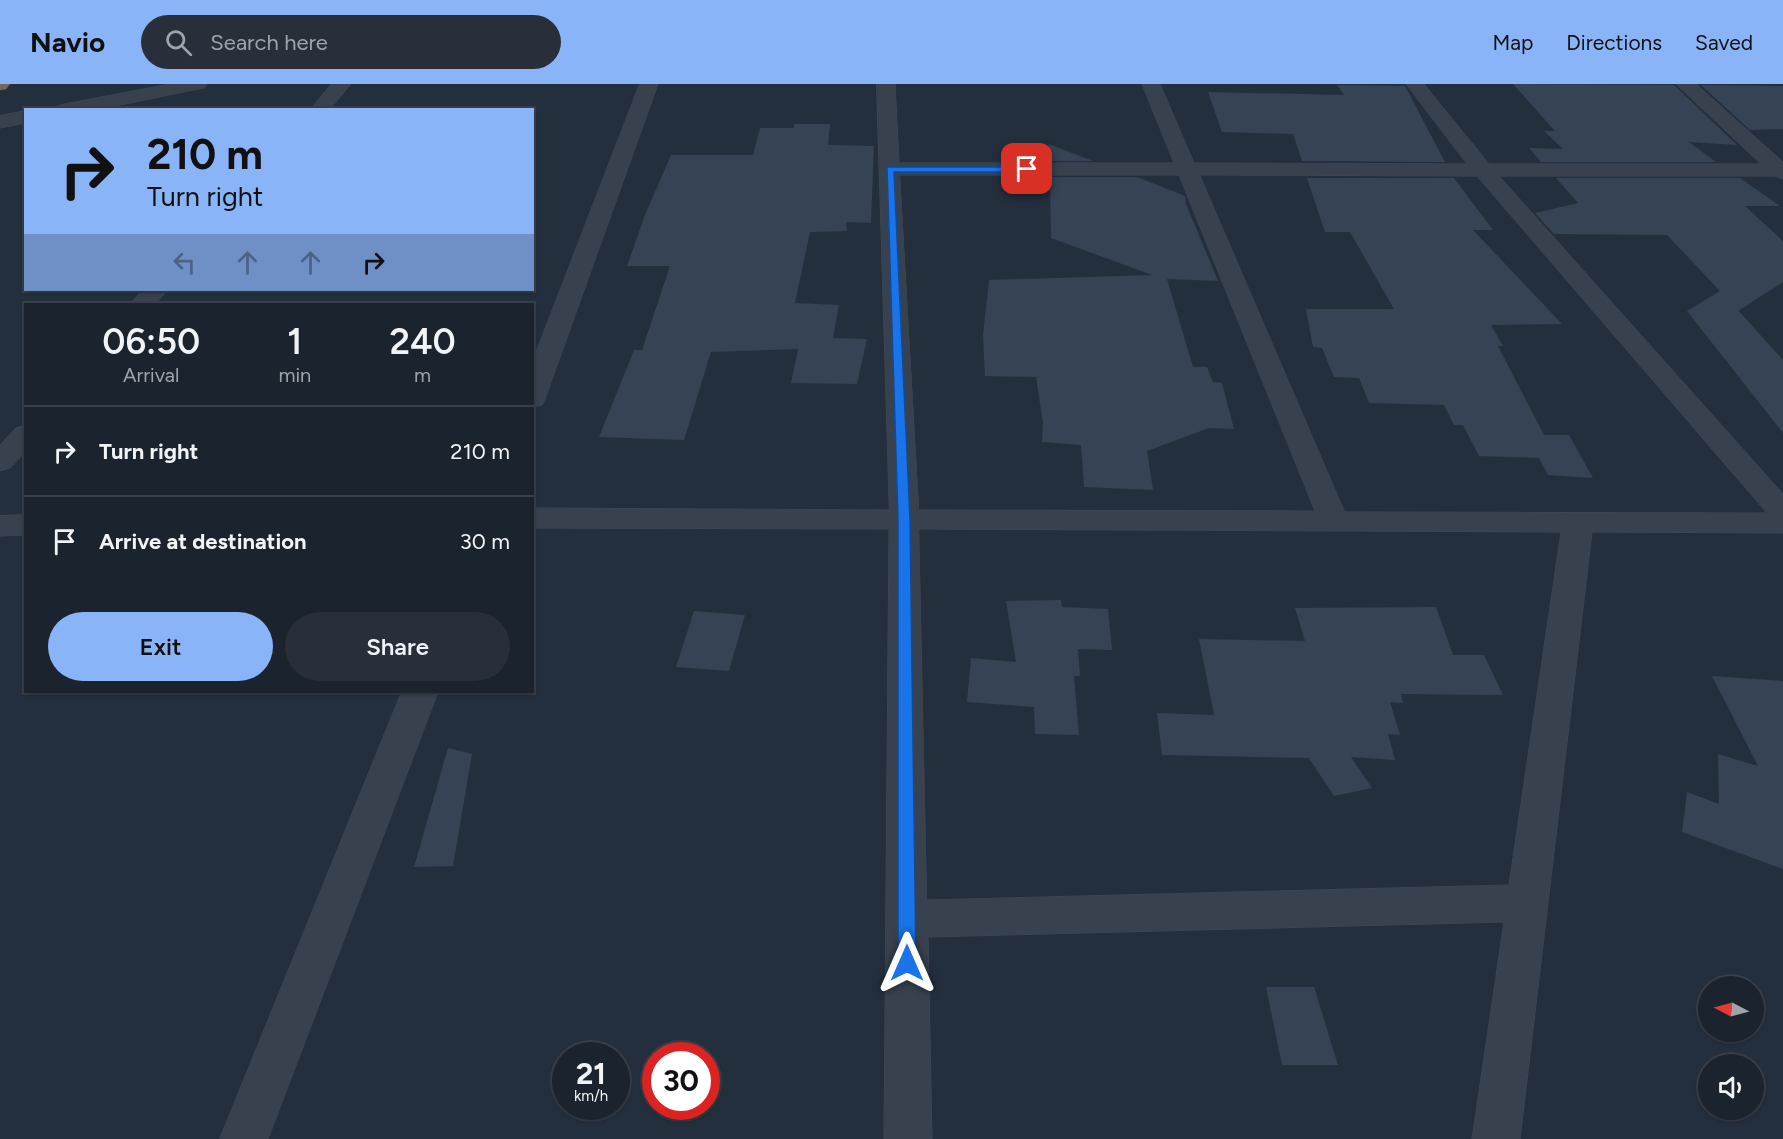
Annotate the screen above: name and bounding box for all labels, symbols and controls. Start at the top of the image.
search box [141,15,561,69]
text: Navio [30,25,105,59]
icon: search [162,26,195,59]
text: Search here [210,29,328,56]
text: Map [1492,30,1533,55]
text: Directions [1566,30,1662,55]
text: Saved [1695,30,1753,55]
text: 210 m [147,129,263,180]
icon: right [48,132,126,210]
pin [1001,143,1052,194]
icon: arrive [1010,152,1043,185]
text: Turn right [147,180,263,213]
icon: left [168,246,201,279]
icon: ahead [231,246,264,279]
icon: ahead [294,246,327,279]
icon: right [357,246,390,279]
text: 06:50 [102,320,200,363]
text: 1 [287,320,302,363]
text: 240 [389,320,456,363]
text: Arrival [123,363,179,387]
text: min [278,363,311,387]
text: m [414,363,431,387]
icon: right [48,435,81,468]
text: Turn right [99,438,198,465]
text: 210 m [450,438,510,465]
icon: arrive [48,525,81,558]
text: Arrive at destination [99,528,307,555]
text: 30 m [460,528,510,555]
button: Exit [48,612,273,681]
button: Share [285,612,510,681]
position arrow [875,931,939,995]
north arrow [1698,976,1764,1042]
map controls [1698,976,1764,1120]
speed limit sign: 30 [642,1042,720,1120]
button: sound [1698,1054,1764,1120]
text: 21 [576,1055,606,1092]
text: km/h [574,1087,608,1105]

